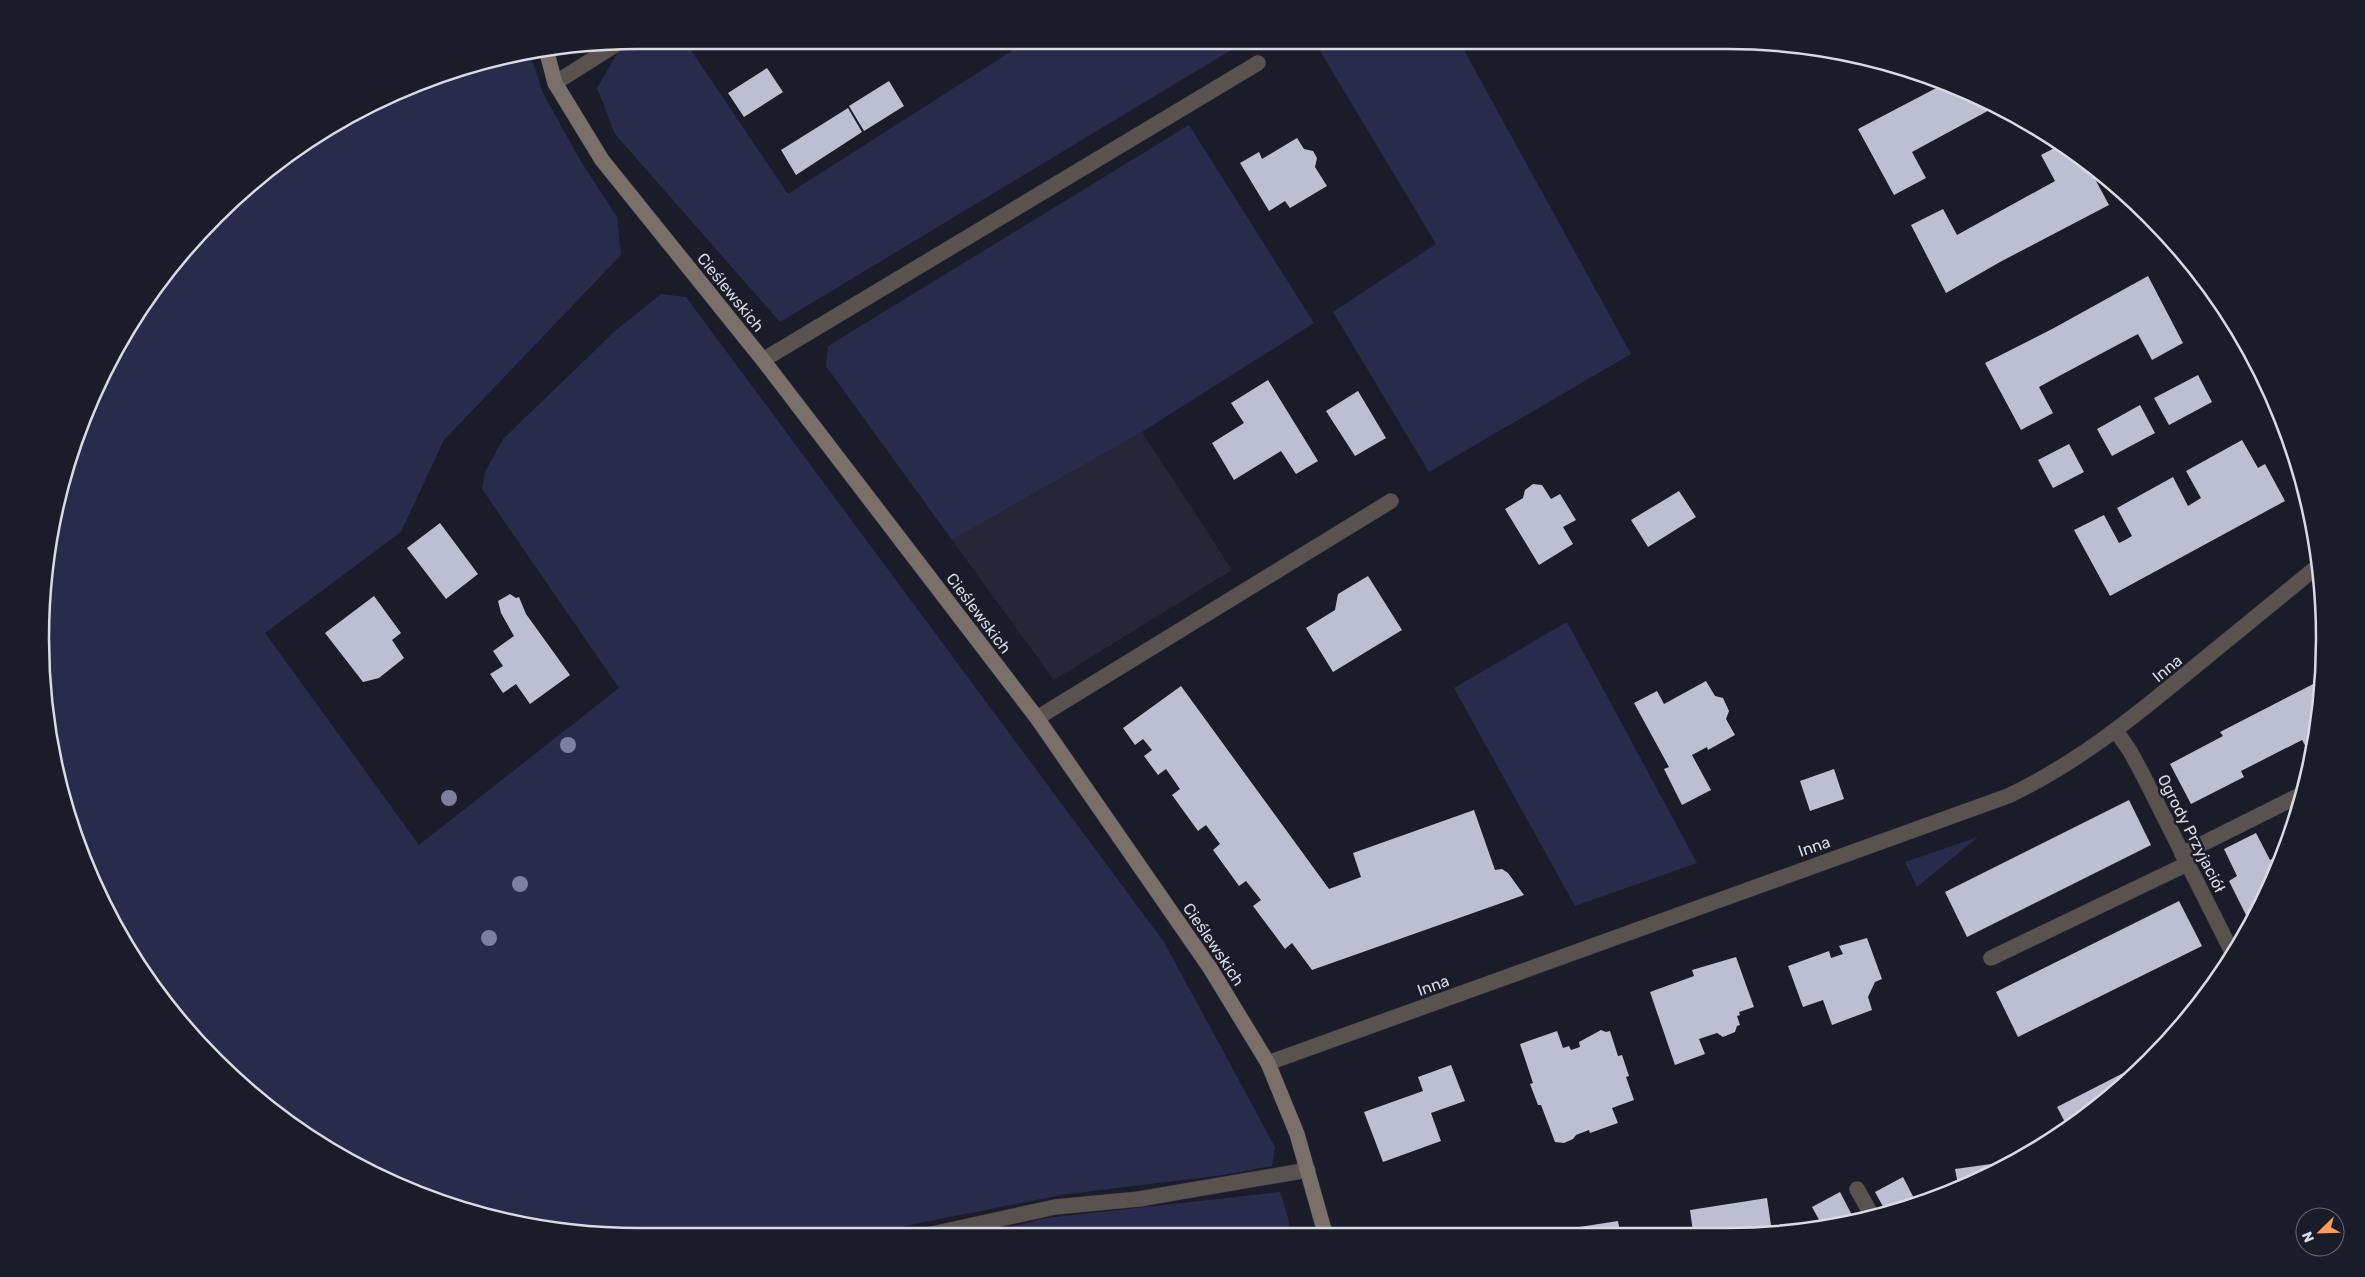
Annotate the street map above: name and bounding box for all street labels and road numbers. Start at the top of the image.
street label: Cieślewskich [693,249,768,336]
street label: Cieślewskich [942,569,1015,657]
street label: Inna [2149,651,2186,686]
street label: Ogrody Przyjaciół [2154,771,2230,896]
street label: Inna [1796,832,1833,861]
street label: Cieślewskich [1179,899,1248,989]
street label: Inna [1415,971,1452,1000]

